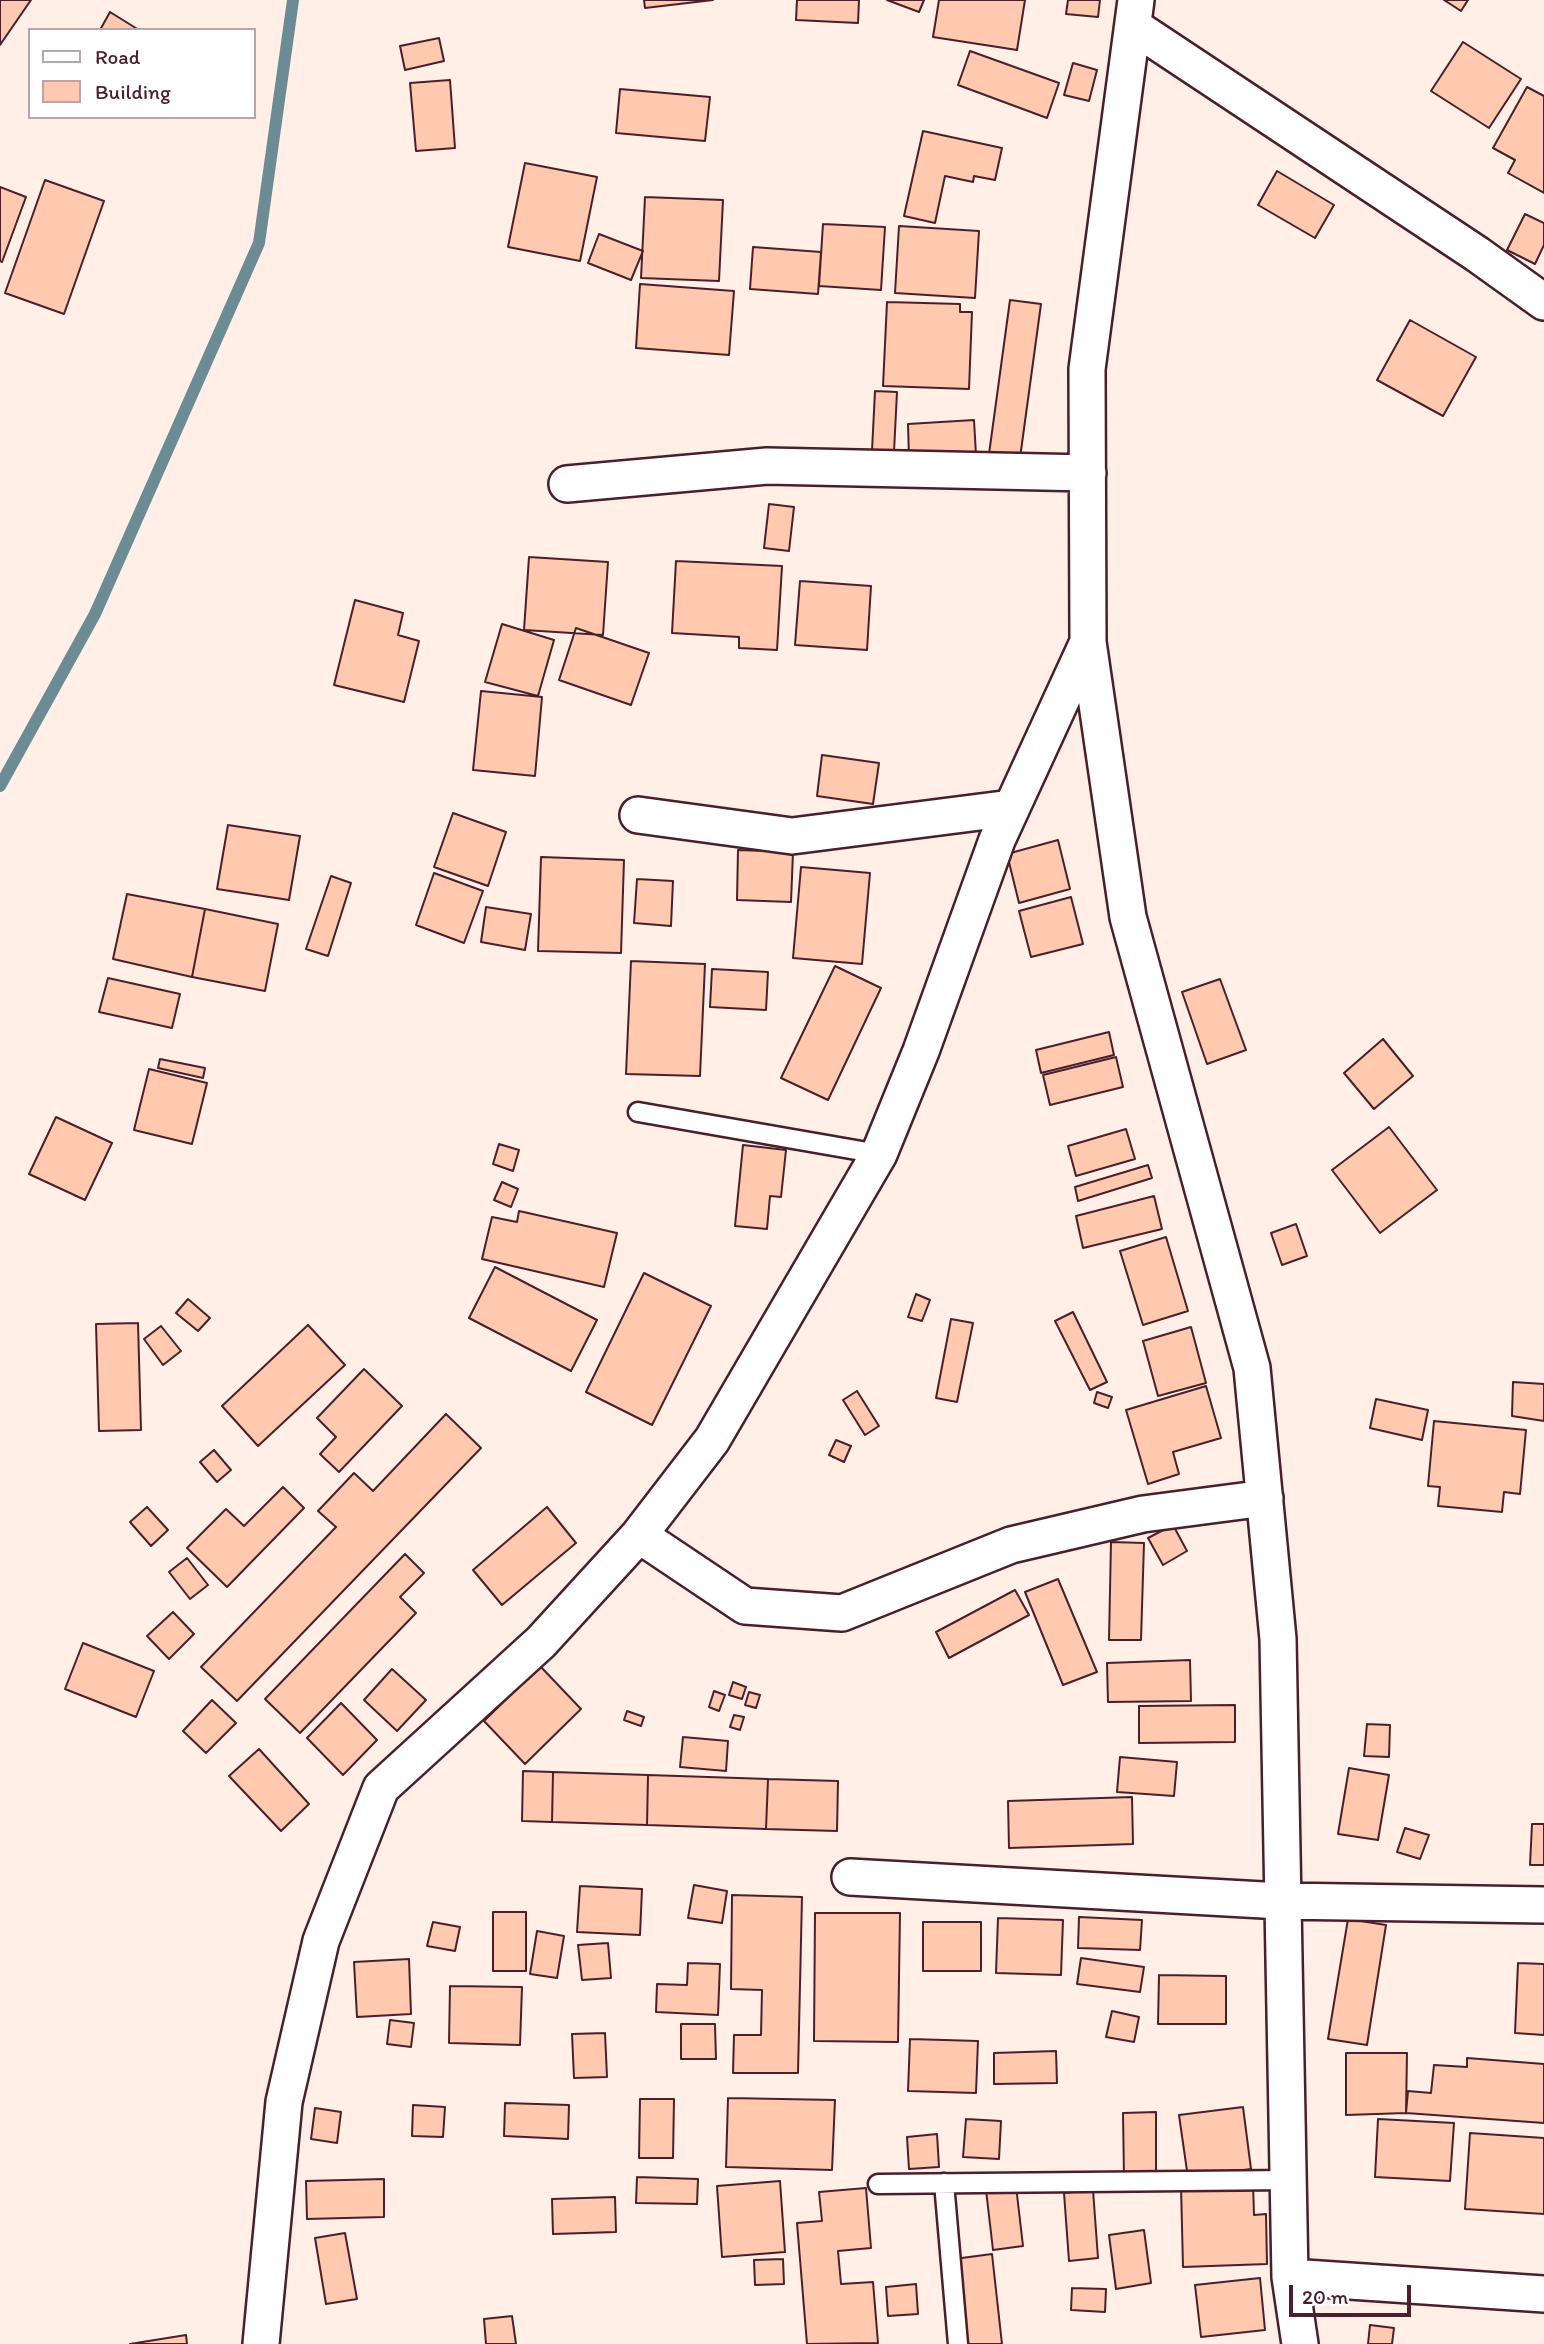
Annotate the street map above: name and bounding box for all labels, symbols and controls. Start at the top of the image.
legend [28,28,256,119]
text: Road [95,44,140,69]
text: Building [95,79,171,104]
scale bar [1292,2270,1414,2314]
text: 20 m [1302,2284,1348,2309]

